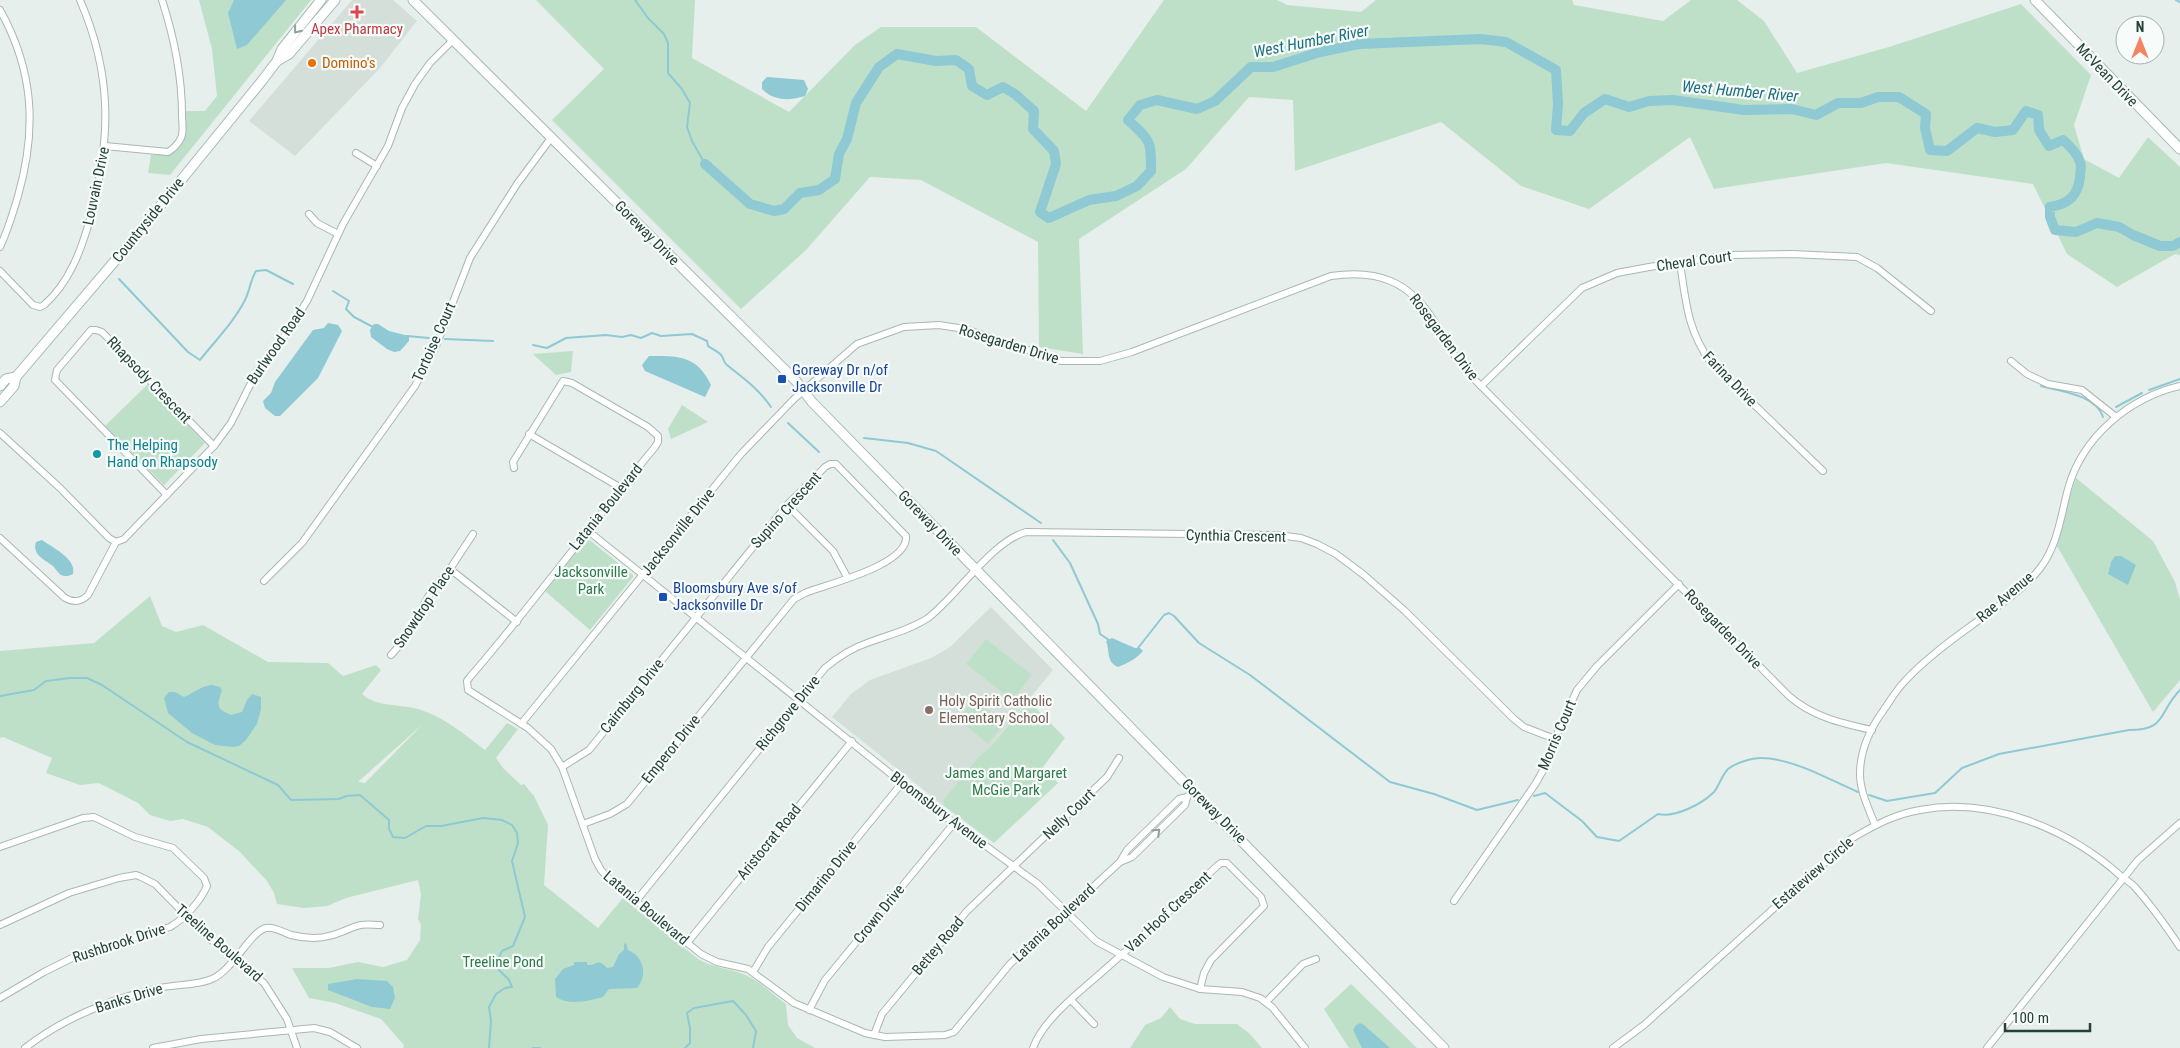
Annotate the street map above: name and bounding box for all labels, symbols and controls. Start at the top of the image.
marker: Apex Pharmacy [351,6,363,18]
north arrow [2115,15,2165,65]
text: N [2136,19,2144,35]
place label: Apex Pharmacy [311,20,403,38]
water label: West Humber River [1252,20,1371,61]
one-way arrow [294,24,303,33]
street label: McVean Drive [2072,40,2142,110]
place label: Domino's [322,54,376,72]
marker: Domino's [306,57,318,69]
water label: West Humber River [1681,76,1800,106]
street label: Louvain Drive [79,145,113,227]
street label: Countryside Drive [108,174,188,266]
street label: Goreway Drive [611,197,683,269]
street label: Cheval Court [1655,247,1733,275]
street label: Rosegarden Drive [1406,290,1482,384]
street label: Tortoise Court [409,300,459,384]
street label: Burlwood Road [243,304,309,388]
street label: Rosegarden Drive [957,320,1061,368]
street label: Rhapsody Crescent [103,333,195,427]
street label: Farina Drive [1699,348,1761,410]
place label: Goreway Dr n/of Jacksonville Dr [792,361,888,396]
marker: Goreway Dr n/of Jacksonville Dr [776,373,788,385]
place label: The Helping Hand on Rhapsody [107,436,218,471]
marker: The Helping Hand on Rhapsody [91,448,103,460]
street label: Latania Boulevard [566,460,646,554]
street label: Supino Crescent [747,468,825,552]
street label: Jacksonville Drive [637,485,719,579]
street label: Goreway Drive [894,486,966,560]
street label: Cynthia Crescent [1186,526,1286,546]
street label: Snowdrop Place [390,562,458,652]
park label: Jacksonville Park [554,563,628,598]
street label: Rae Avenue [1973,568,2037,626]
place label: Bloomsbury Ave s/of Jacksonville Dr [673,579,797,614]
street label: Rosegarden Drive [1681,586,1765,672]
marker: Bloomsbury Ave s/of Jacksonville Dr [657,591,669,603]
street label: Cairnburg Drive [596,655,668,737]
street label: Richgrove Drive [752,672,824,754]
place label: Holy Spirit Catholic Elementary School [939,692,1052,727]
street label: Morris Court [1534,697,1580,773]
marker: Holy Spirit Catholic Elementary School [923,704,935,716]
street label: Emperor Drive [638,711,704,787]
park label: James and Margaret McGie Park [945,764,1067,799]
street label: Bloomsbury Avenue [887,768,991,852]
street label: Goreway Drive [1178,775,1250,847]
street label: Nelly Court [1039,785,1099,843]
street label: Aristocrat Road [733,801,805,883]
one-way arrow [1151,829,1160,838]
street label: Estateview Circle [1769,833,1857,913]
street label: Dimarino Drive [792,837,860,915]
street label: Latania Boulevard [600,867,692,949]
street label: Van Hoof Crescent [1121,868,1215,956]
street label: Latania Boulevard [1009,880,1099,966]
street label: Crown Drive [850,881,908,947]
street label: Treeline Boulevard [172,900,266,986]
street label: Bettey Road [908,913,968,979]
street label: Rushbrook Drive [70,920,168,966]
park label: Treeline Pond [463,953,543,971]
street label: Banks Drive [93,979,165,1017]
scale bar [2005,1000,2090,1032]
text: 100 m [2012,1009,2049,1027]

